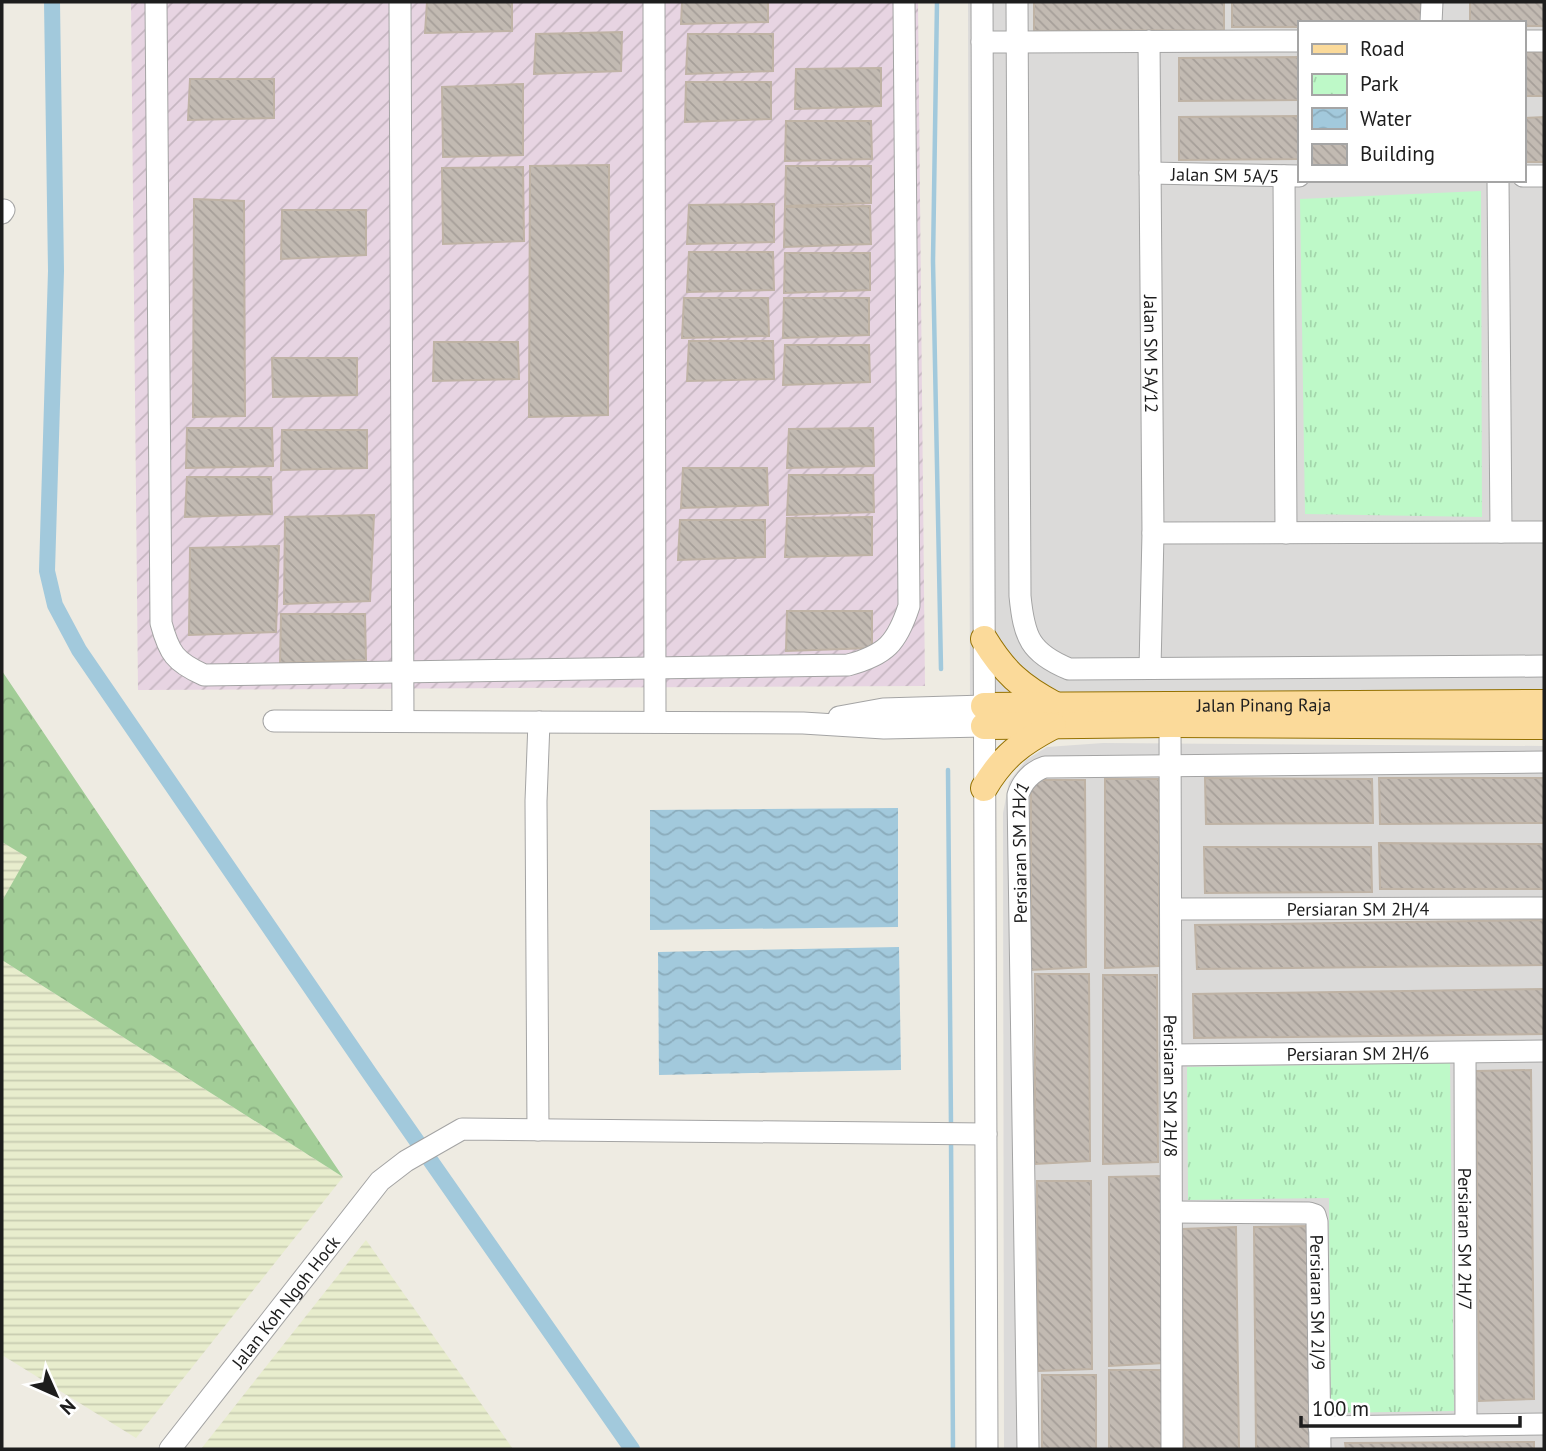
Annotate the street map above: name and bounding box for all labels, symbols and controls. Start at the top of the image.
legend [1298,21,1525,182]
text: Road [1360,35,1404,62]
text: Park [1360,70,1399,97]
text: Water [1360,105,1412,132]
text: Building [1360,140,1435,167]
street label: Jalan SM 5A/5 [1170,162,1279,187]
street label: Jalan SM 5A/12 [1140,294,1164,413]
street label: Jalan Pinang Raja [1196,693,1331,716]
street label: Persiaran SM 2H/1 [1006,777,1034,923]
street label: Persiaran SM 2H/4 [1287,897,1429,920]
street label: Persiaran SM 2H/8 [1159,1015,1183,1157]
street label: Persiaran SM 2H/6 [1287,1041,1429,1065]
street label: Persiaran SM 2H/7 [1454,1168,1477,1310]
street label: Jalan Koh Ngoh Hock [226,1231,345,1374]
street label: Persiaran SM 2I/9 [1306,1234,1330,1370]
north arrow [21,1360,91,1430]
scale bar [1301,1384,1520,1428]
text: N [55,1394,81,1420]
text: 100 m [1312,1395,1369,1422]

